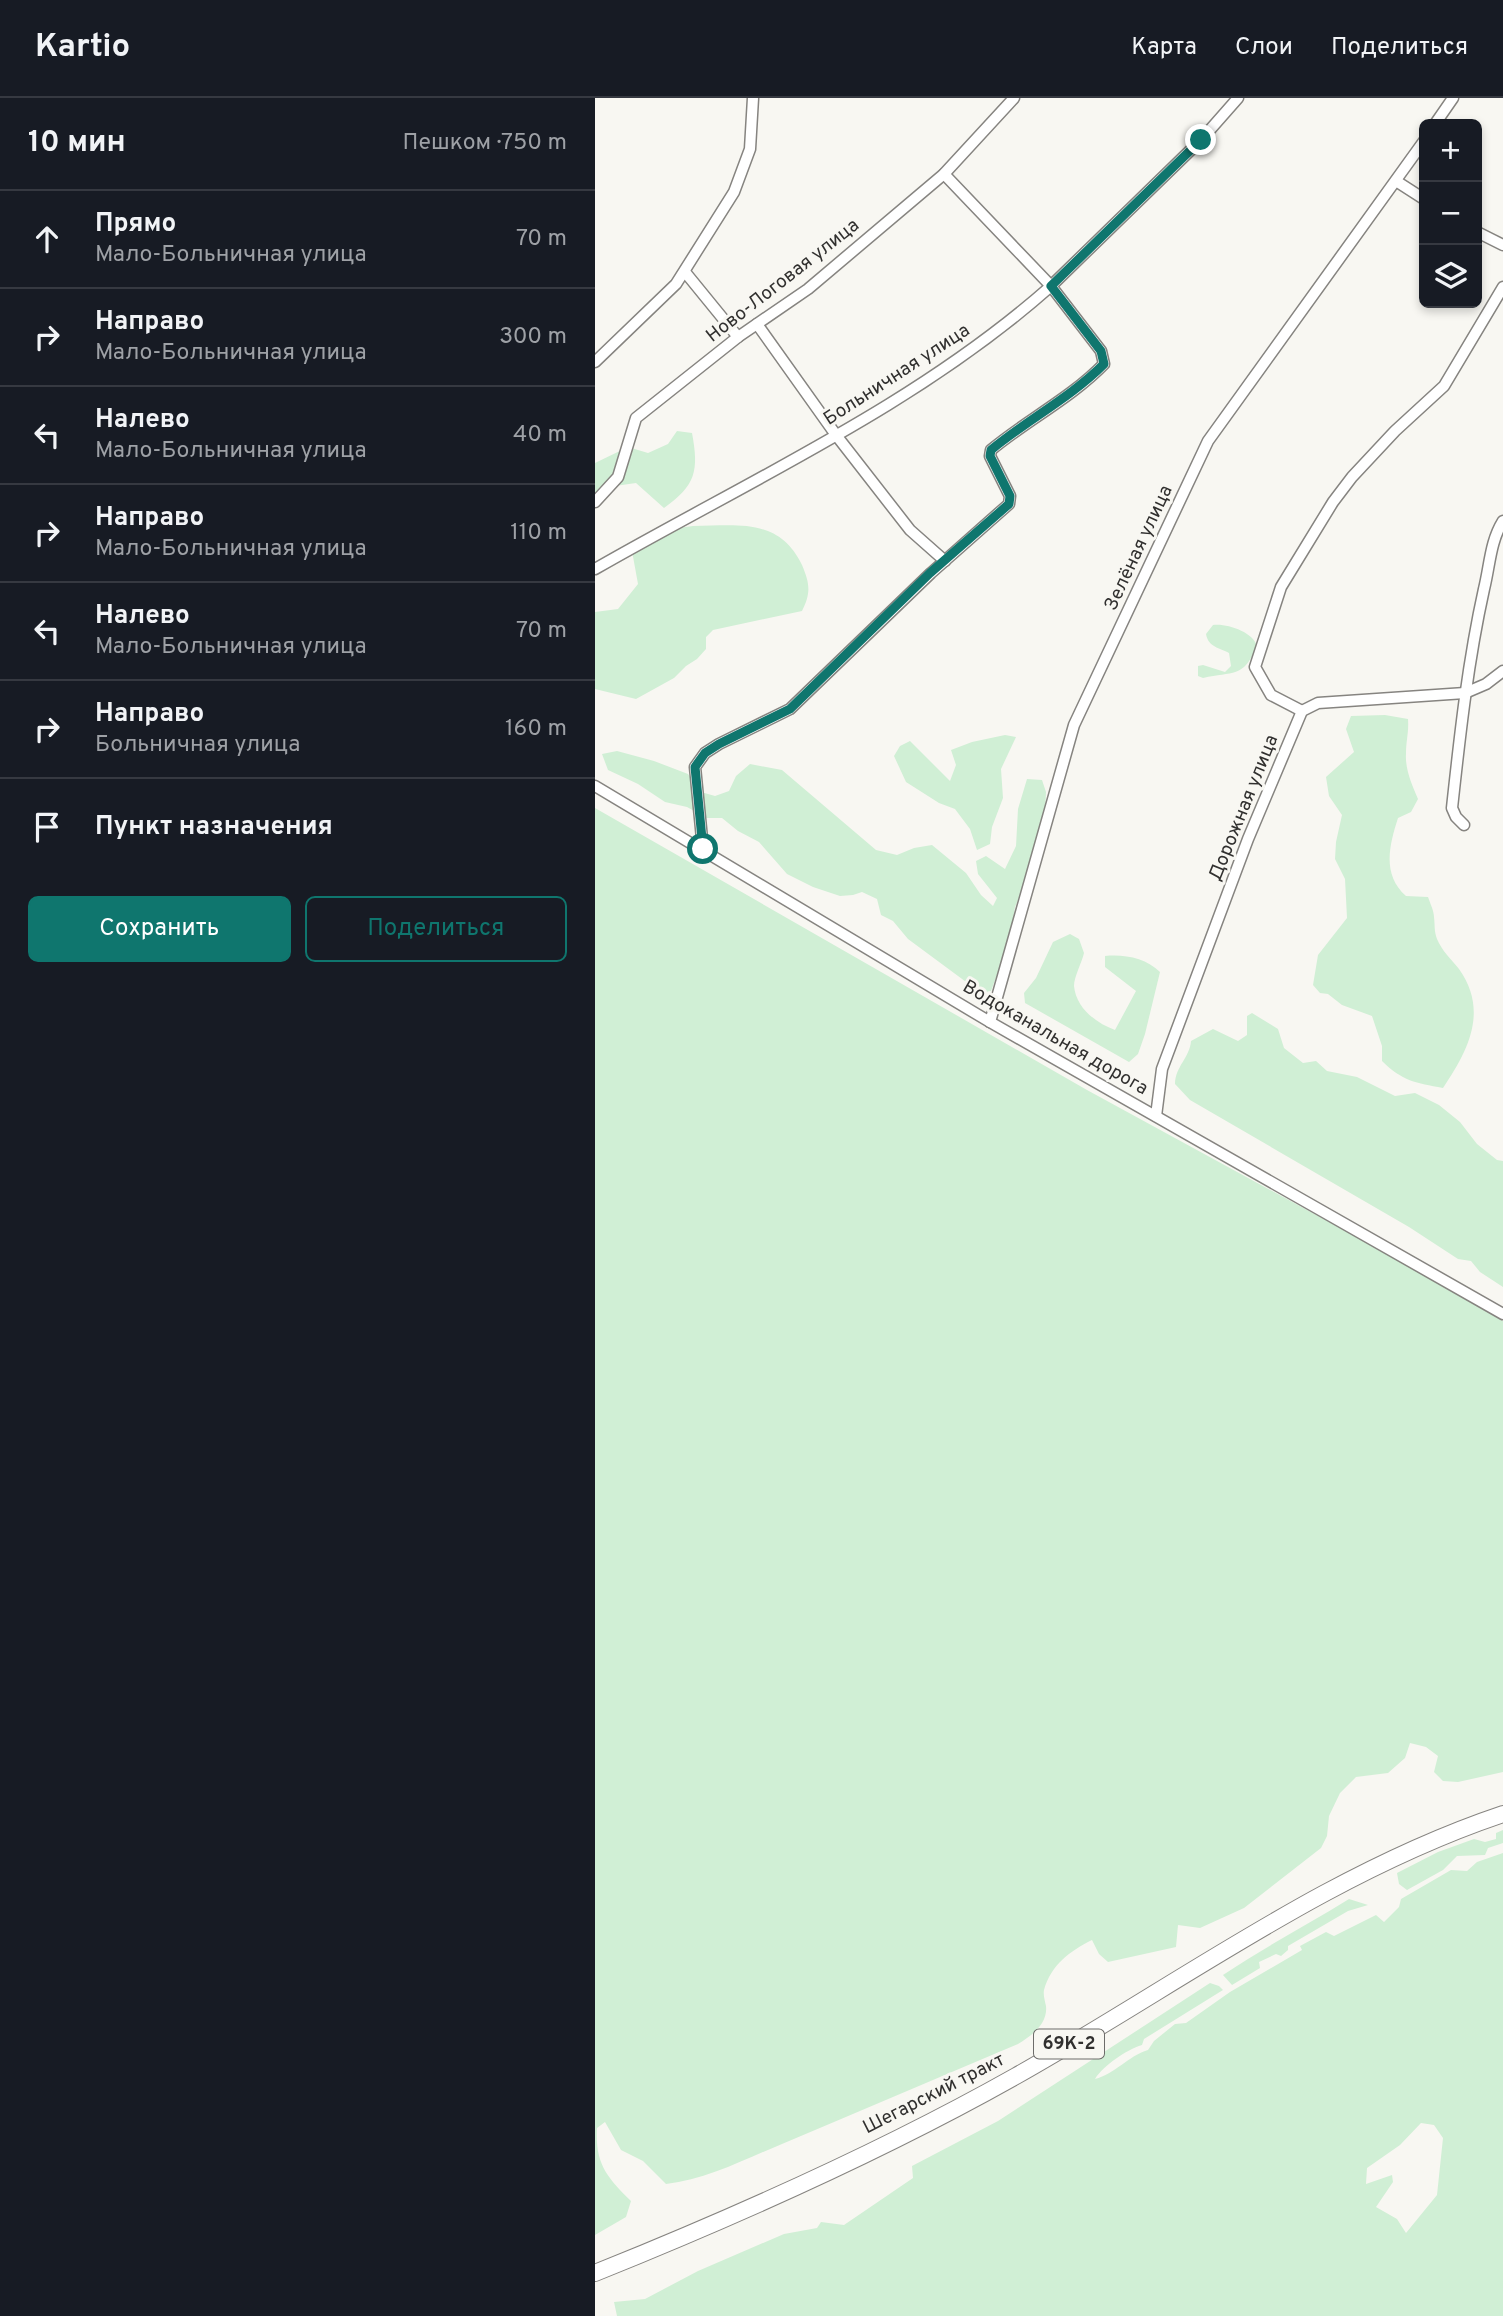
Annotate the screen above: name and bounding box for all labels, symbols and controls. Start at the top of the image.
text: Kartio [35,27,130,69]
text: Карта [1131,33,1197,63]
text: Слои [1235,33,1293,63]
text: Поделиться [1331,33,1468,63]
map controls [1419,119,1482,308]
button: + [1419,119,1482,182]
route end [1185,124,1216,155]
text: 10 мин [28,125,126,162]
text: Пешком · 750 m [403,129,567,158]
button: − [1419,182,1482,245]
text: Прямо [95,208,176,241]
street label: Ново-Логовая улица [702,214,864,348]
icon: ahead [28,220,66,258]
text: 70 m [516,225,567,254]
text: Мало-Больничная улица [95,241,367,270]
button: layers [1419,245,1482,308]
text: Направо [95,306,204,339]
icon: right [28,318,66,356]
street label: Больничная улица [819,319,975,431]
text: 300 m [499,323,567,352]
text: Мало-Больничная улица [95,339,367,368]
text: Налево [95,404,190,437]
icon: left [28,416,66,454]
text: 40 m [513,421,567,450]
text: Мало-Больничная улица [95,437,367,466]
street label: Зелёная улица [1099,481,1179,615]
text: Направо [95,502,204,535]
icon: right [28,514,66,552]
text: 110 m [510,519,567,548]
text: Мало-Больничная улица [95,535,367,564]
text: Налево [95,600,190,633]
icon: left [28,612,66,650]
text: 70 m [516,617,567,646]
text: Мало-Больничная улица [95,633,367,662]
text: Направо [95,698,204,731]
icon: right [28,710,66,748]
text: 160 m [505,715,567,744]
text: Больничная улица [95,731,300,760]
street label: Дорожная улица [1204,731,1284,885]
icon: arrive [28,808,66,846]
text: Пункт назначения [95,811,333,844]
route start [687,833,718,864]
button: Сохранить [28,896,291,962]
button: Поделиться [305,896,567,962]
street label: Водоканальная дорога [958,975,1152,1101]
road number: 69К-2 [1034,2030,1104,2058]
street label: Шегарский тракт [859,2048,1009,2140]

